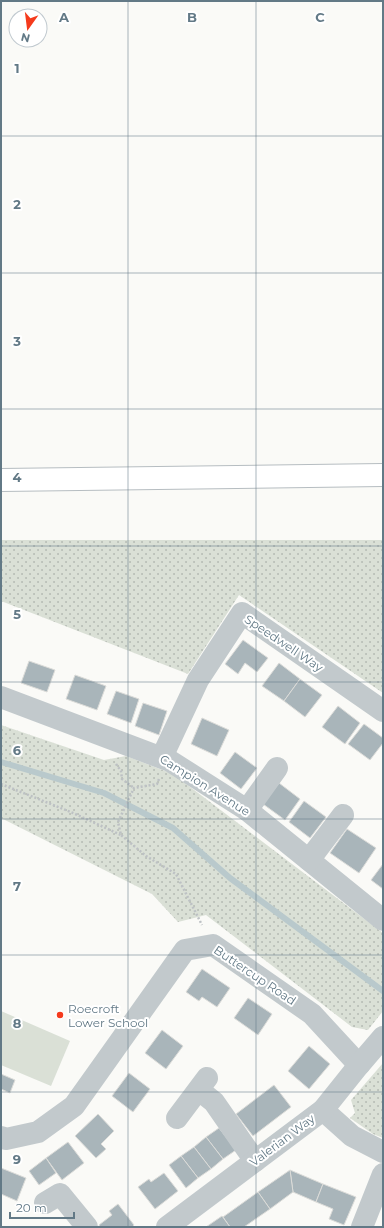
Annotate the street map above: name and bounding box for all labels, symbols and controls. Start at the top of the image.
north arrow [8,8,48,48]
text: A [58,9,70,25]
text: B [187,9,197,25]
text: C [315,9,325,25]
text: N [20,30,32,46]
text: 1 [14,60,20,76]
text: 2 [13,196,21,212]
text: 3 [12,333,21,349]
text: 4 [13,469,22,485]
text: 5 [13,606,21,622]
street label: Speedwell Way [242,611,326,675]
text: 6 [13,742,22,758]
street label: Campion Avenue [157,751,253,819]
text: 7 [13,878,21,894]
street label: Buttercup Road [211,942,299,1008]
place label: Roecroft Lower School [68,1001,148,1030]
marker: Roecroft Lower School [55,1010,65,1020]
text: 8 [13,1015,22,1031]
street label: Valerian Way [247,1110,318,1169]
text: 9 [13,1151,21,1167]
scale bar [10,1194,74,1220]
text: 20 m [16,1200,47,1215]

